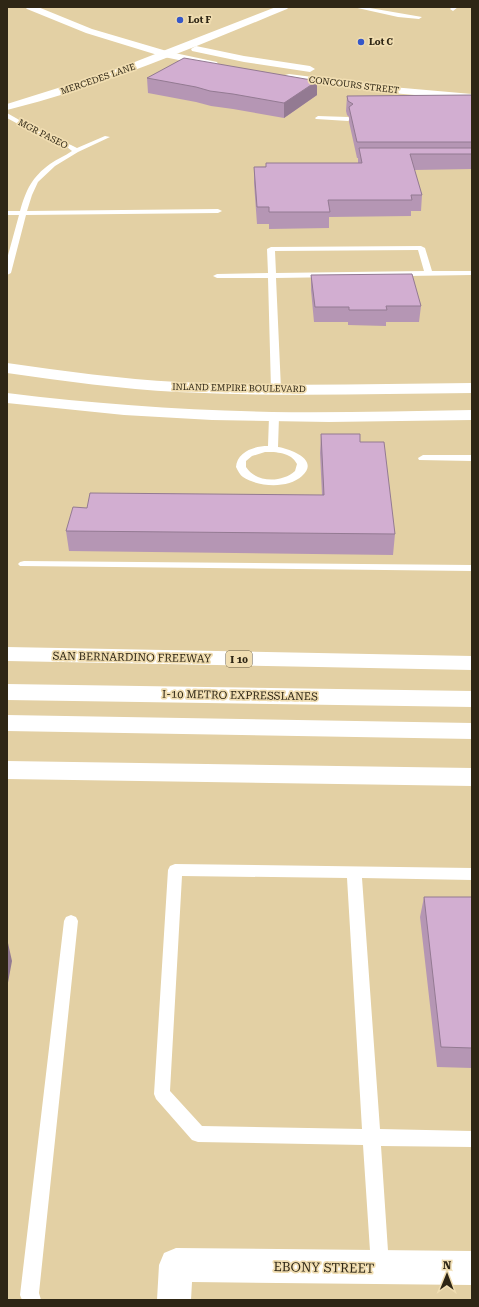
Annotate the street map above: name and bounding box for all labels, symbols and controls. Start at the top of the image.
marker: Lot F [175,15,185,25]
place label: Lot F [188,15,212,25]
marker: Lot C [356,37,366,47]
place label: Lot C [369,37,394,47]
street label: MERCEDES LANE [59,61,137,96]
street label: CONCOURS STREET [308,74,400,96]
street label: MGR PASEO [16,117,70,151]
street label: INLAND EMPIRE BOULEVARD [172,382,306,394]
street label: SAN BERNARDINO FREEWAY [53,650,212,665]
road number: I 10 [226,651,252,667]
street label: I-10 METRO EXPRESSLANES [162,688,318,703]
north arrow [427,1255,467,1295]
street label: EBONY STREET [273,1259,375,1276]
text: N [443,1259,452,1272]

